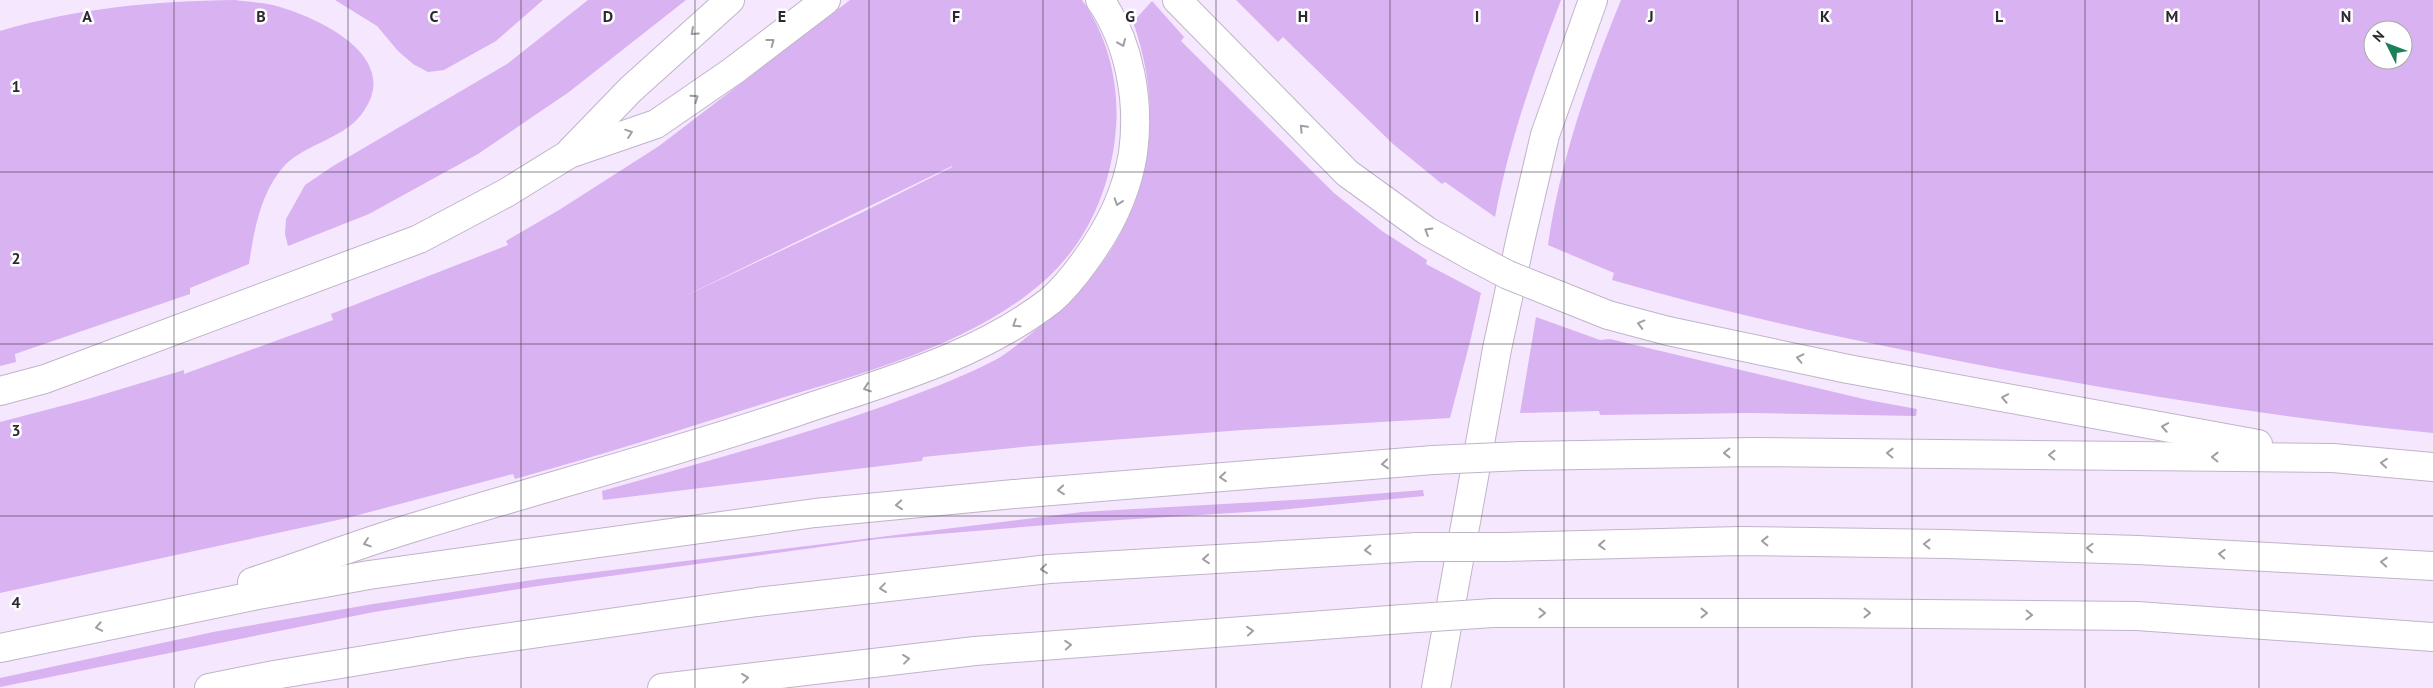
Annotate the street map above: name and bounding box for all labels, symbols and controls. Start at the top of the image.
text: A [82,6,92,26]
text: B [256,6,266,26]
text: C [430,6,439,26]
text: D [603,6,613,26]
text: E [778,6,786,26]
text: F [952,6,960,26]
text: G [1125,6,1135,26]
text: H [1298,6,1308,26]
text: I [1475,6,1479,26]
text: J [1647,6,1654,26]
text: K [1820,6,1830,26]
text: L [1995,6,2004,26]
text: M [2166,6,2178,26]
text: N [2341,6,2351,26]
north arrow [2363,20,2413,70]
one-way arrow [691,27,700,35]
text: N [2369,27,2388,46]
one-way arrow [1116,38,1127,47]
one-way arrow [765,39,774,47]
text: 1 [11,76,21,96]
one-way arrow [689,95,699,104]
one-way arrow [1300,125,1309,134]
one-way arrow [624,129,633,139]
one-way arrow [1114,197,1124,206]
one-way arrow [1424,227,1433,237]
text: 2 [11,248,21,268]
one-way arrow [1013,318,1022,327]
one-way arrow [1637,319,1646,330]
one-way arrow [1796,354,1805,364]
one-way arrow [864,382,872,392]
one-way arrow [2001,394,2009,404]
text: 3 [11,420,21,440]
one-way arrow [2161,423,2169,433]
one-way arrow [1723,447,1731,458]
one-way arrow [1885,448,1893,458]
one-way arrow [2048,450,2056,460]
one-way arrow [2210,452,2218,462]
one-way arrow [1381,458,1389,469]
one-way arrow [2380,458,2388,469]
one-way arrow [1219,472,1227,483]
one-way arrow [1057,485,1065,496]
one-way arrow [895,499,903,510]
one-way arrow [1760,536,1768,547]
one-way arrow [363,537,372,547]
one-way arrow [1598,539,1606,550]
one-way arrow [1923,539,1930,549]
one-way arrow [2085,543,2093,554]
one-way arrow [1364,544,1372,555]
one-way arrow [2218,548,2226,559]
one-way arrow [1202,553,1210,564]
one-way arrow [2380,557,2388,568]
one-way arrow [1040,563,1048,574]
one-way arrow [878,582,886,593]
text: 4 [11,592,21,612]
one-way arrow [1538,608,1546,618]
one-way arrow [1700,608,1708,618]
one-way arrow [1863,608,1871,618]
one-way arrow [2026,610,2033,620]
one-way arrow [95,622,104,632]
one-way arrow [1246,626,1254,637]
one-way arrow [1064,639,1072,650]
one-way arrow [902,654,910,665]
one-way arrow [741,673,749,684]

